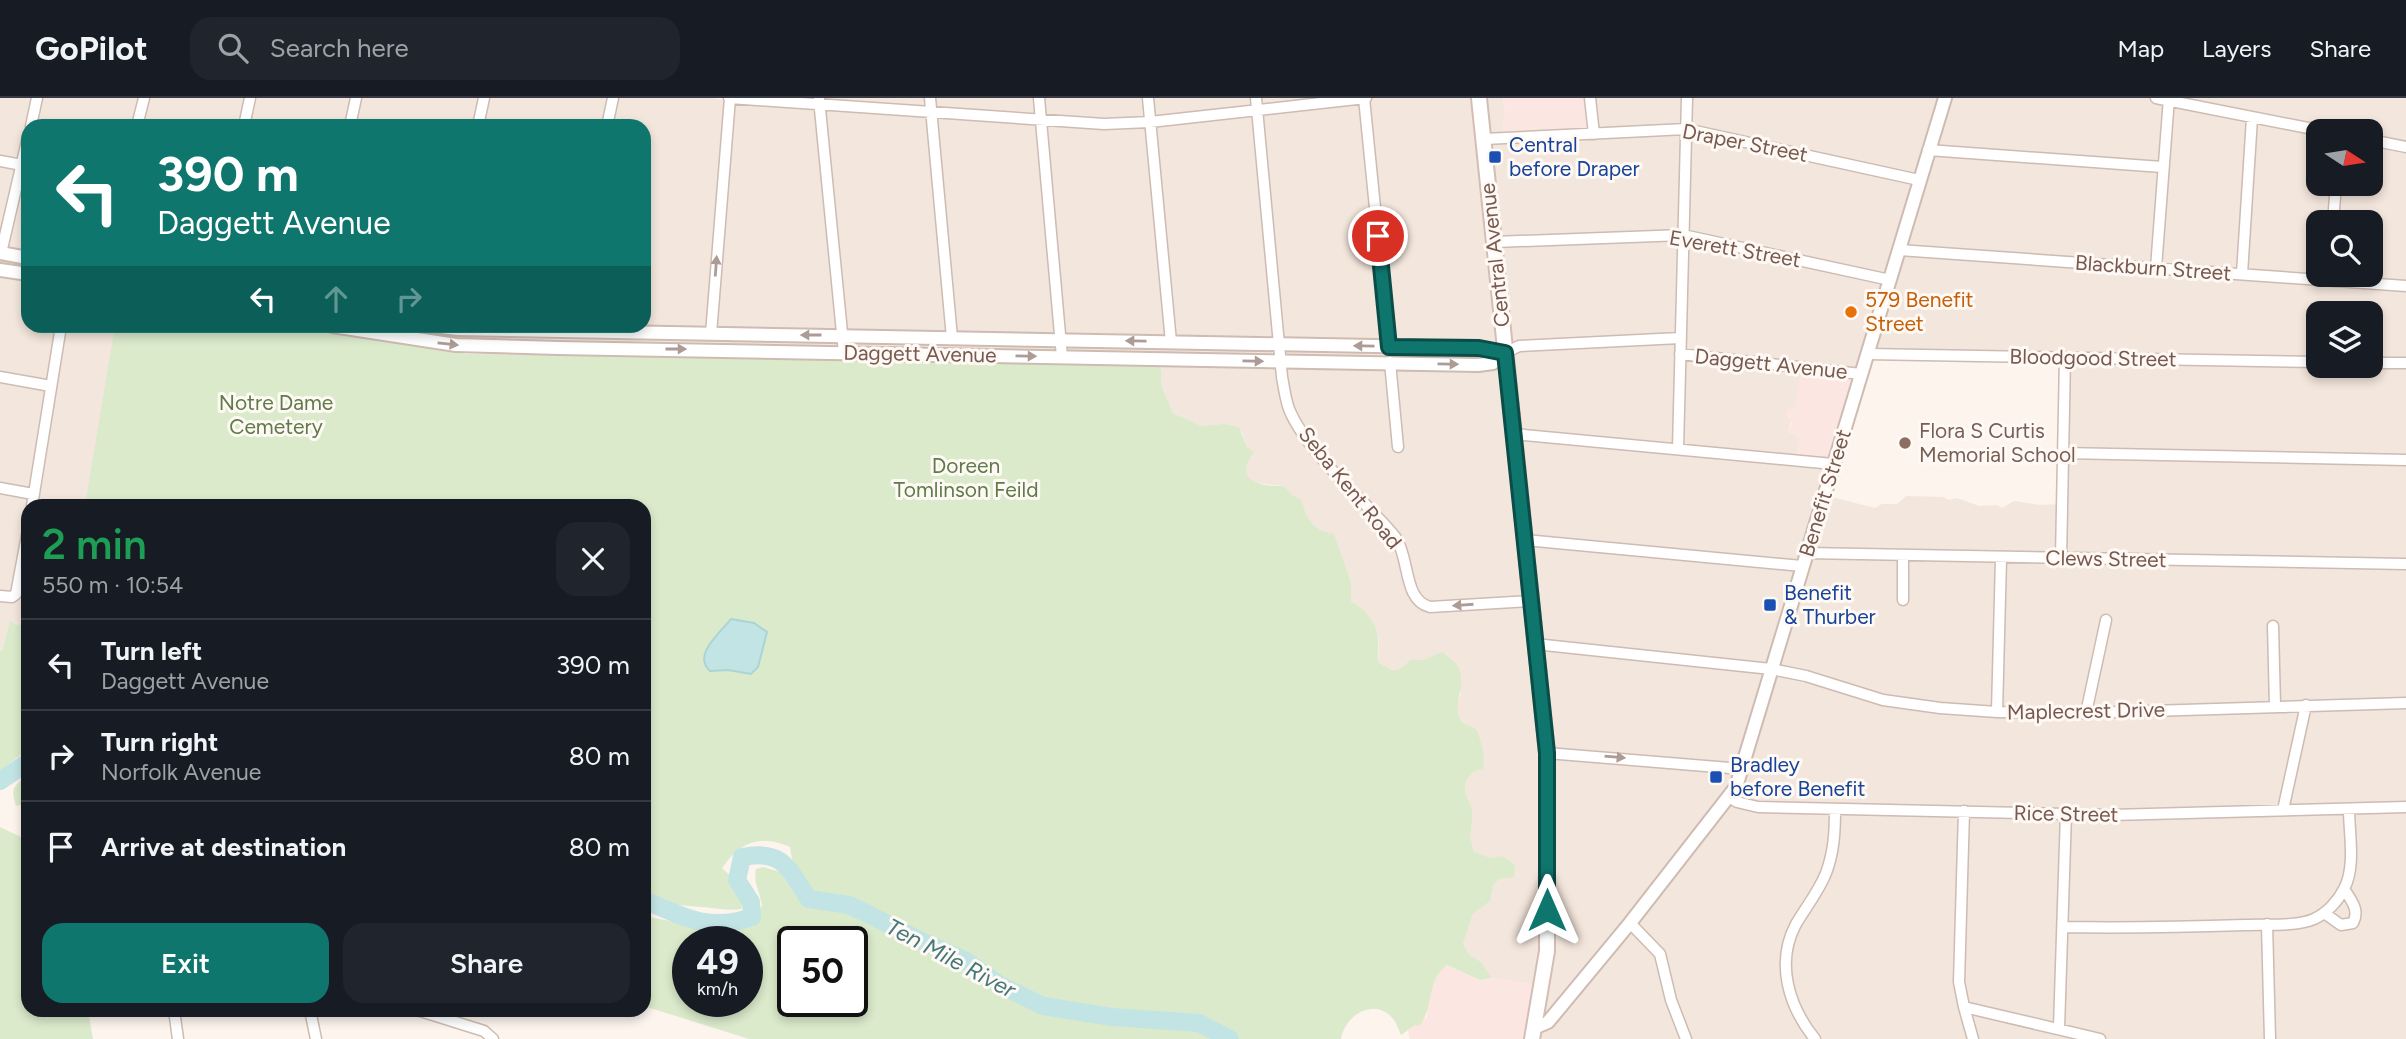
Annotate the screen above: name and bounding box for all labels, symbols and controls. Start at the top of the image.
search box [190,17,680,80]
text: GoPilot [35,29,148,68]
icon: search [214,29,252,67]
text: Search here [270,32,409,64]
text: Map [2117,34,2164,63]
text: Layers [2202,34,2271,63]
text: Share [2309,34,2371,63]
street label: Draper Street [1680,118,1810,167]
north arrow [2306,119,2384,196]
map controls [2306,119,2383,378]
place label: Central before Draper [1509,132,1640,181]
text: 390 m [157,144,299,203]
icon: left [42,147,133,238]
marker: Central before Draper [1487,149,1503,165]
street label: Central Avenue [1474,182,1515,328]
text: Daggett Avenue [157,204,391,242]
pin [1348,206,1408,266]
button: search [2306,210,2383,287]
icon: arrive [1359,217,1397,255]
street label: Everett Street [1667,225,1803,272]
street label: Blackburn Street [2074,250,2232,285]
one-way arrow [711,255,722,277]
icon: left [244,280,282,318]
icon: ahead [317,280,355,318]
icon: right [390,280,428,318]
place label: 579 Benefit Street [1865,287,1974,336]
button: layers [2306,301,2383,378]
marker: 579 Benefit Street [1843,304,1859,320]
one-way arrow [800,329,822,341]
one-way arrow [1125,335,1147,347]
one-way arrow [437,338,459,349]
street label: Daggett Avenue [843,340,997,367]
one-way arrow [1353,340,1375,352]
one-way arrow [665,343,687,355]
street label: Daggett Avenue [1693,343,1849,384]
street label: Bloodgood Street [2009,344,2177,371]
one-way arrow [1015,350,1037,362]
one-way arrow [1242,355,1264,366]
one-way arrow [1437,358,1459,370]
park label: Notre Dame Cemetery [219,390,333,439]
place label: Flora S Curtis Memorial School [1919,418,2076,467]
street label: Seba Kent Road [1294,422,1407,554]
street label: Benefit Street [1793,426,1856,560]
marker: Flora S Curtis Memorial School [1897,435,1913,451]
park label: Doreen Tomlinson Feild [894,453,1038,502]
text: 2 min [42,519,147,570]
button: close [556,522,630,596]
street label: Clews Street [2045,545,2167,572]
text: 550 m · 10:54 [42,571,183,599]
place label: Benefit & Thurber [1784,580,1876,629]
marker: Benefit & Thurber [1762,597,1778,613]
one-way arrow [1451,600,1473,611]
text: Turn left [101,635,202,667]
icon: left [42,646,80,684]
text: 390 m [556,649,630,681]
text: Daggett Avenue [101,667,269,695]
street label: Maplecrest Drive [2007,697,2165,724]
text: Turn right [101,726,218,758]
icon: right [42,737,80,775]
text: 80 m [569,740,630,772]
one-way arrow [1604,752,1626,763]
place label: Bradley before Benefit [1730,752,1865,801]
text: Norfolk Avenue [101,758,261,786]
marker: Bradley before Benefit [1708,769,1724,785]
street label: Rice Street [2013,800,2119,827]
icon: arrive [42,828,80,866]
text: Arrive at destination [101,831,346,863]
text: 80 m [569,831,630,863]
position arrow [1510,873,1584,947]
water label: Ten Mile River [882,912,1021,1004]
button: Exit [42,923,329,1003]
button: Share [343,923,630,1003]
speed limit sign: 50 [777,926,868,1017]
text: 49 [696,941,739,983]
text: km/h [697,978,738,1000]

